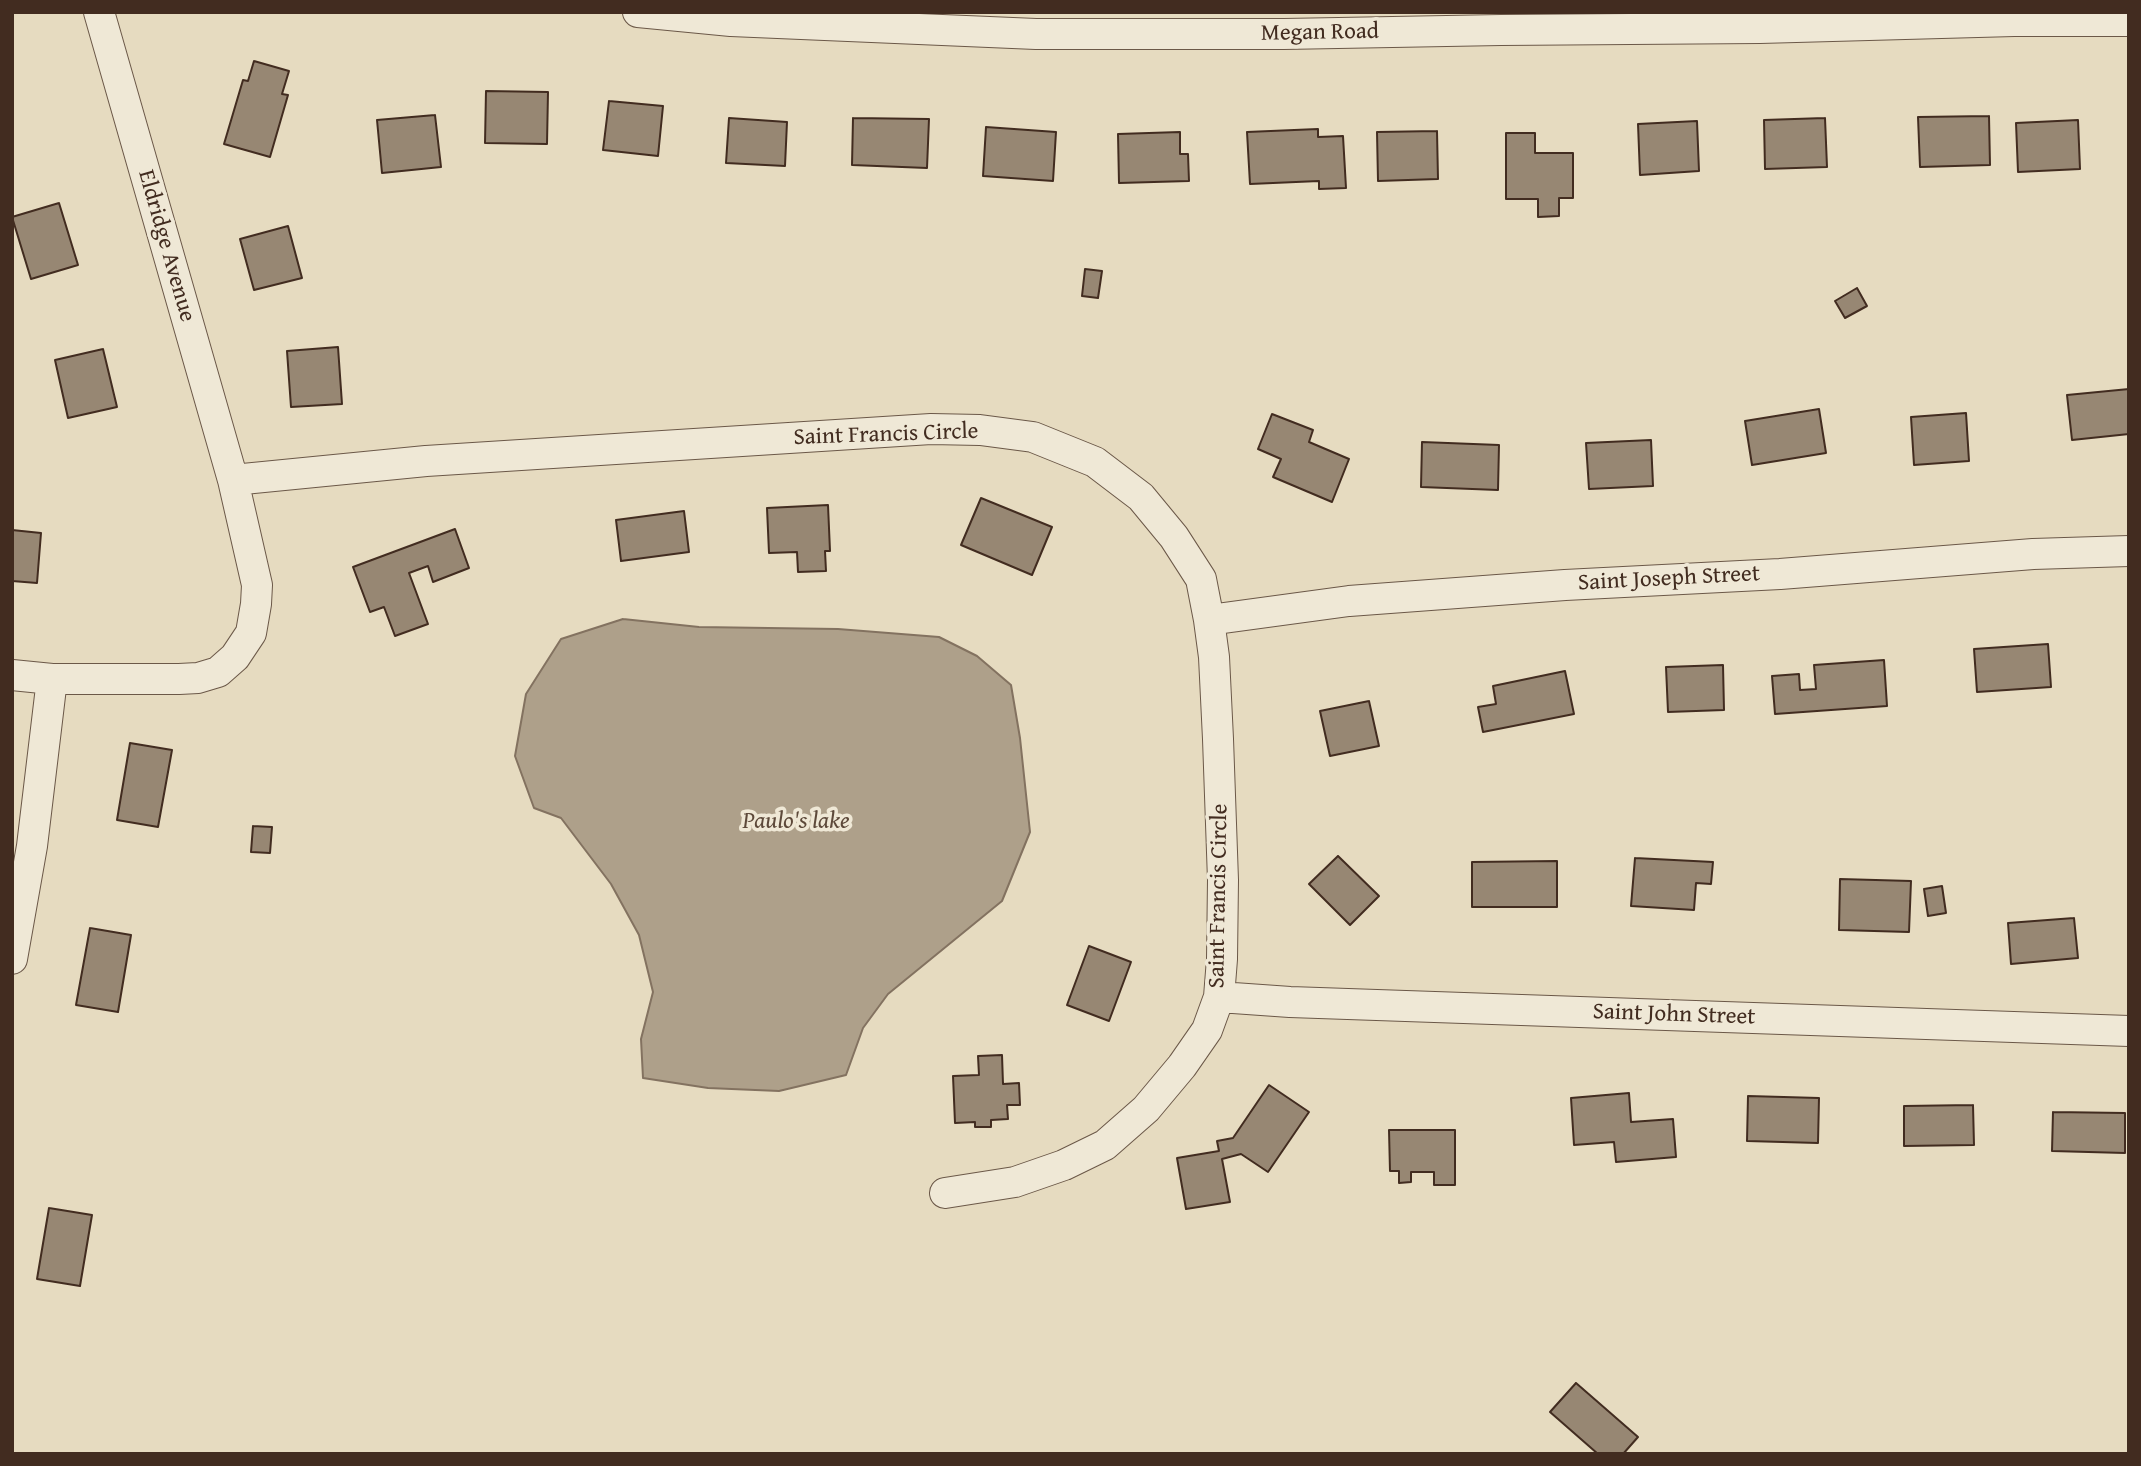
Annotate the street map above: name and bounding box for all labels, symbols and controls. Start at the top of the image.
street label: Megan Road [1261,18,1379,48]
street label: Eldridge Avenue [131,167,201,325]
street label: Saint Francis Circle [793,418,979,452]
street label: Saint Joseph Street [1577,560,1761,598]
street label: Saint Francis Circle [1204,803,1234,989]
water label: Paulo's lake [742,808,850,836]
street label: Saint John Street [1592,998,1756,1032]

